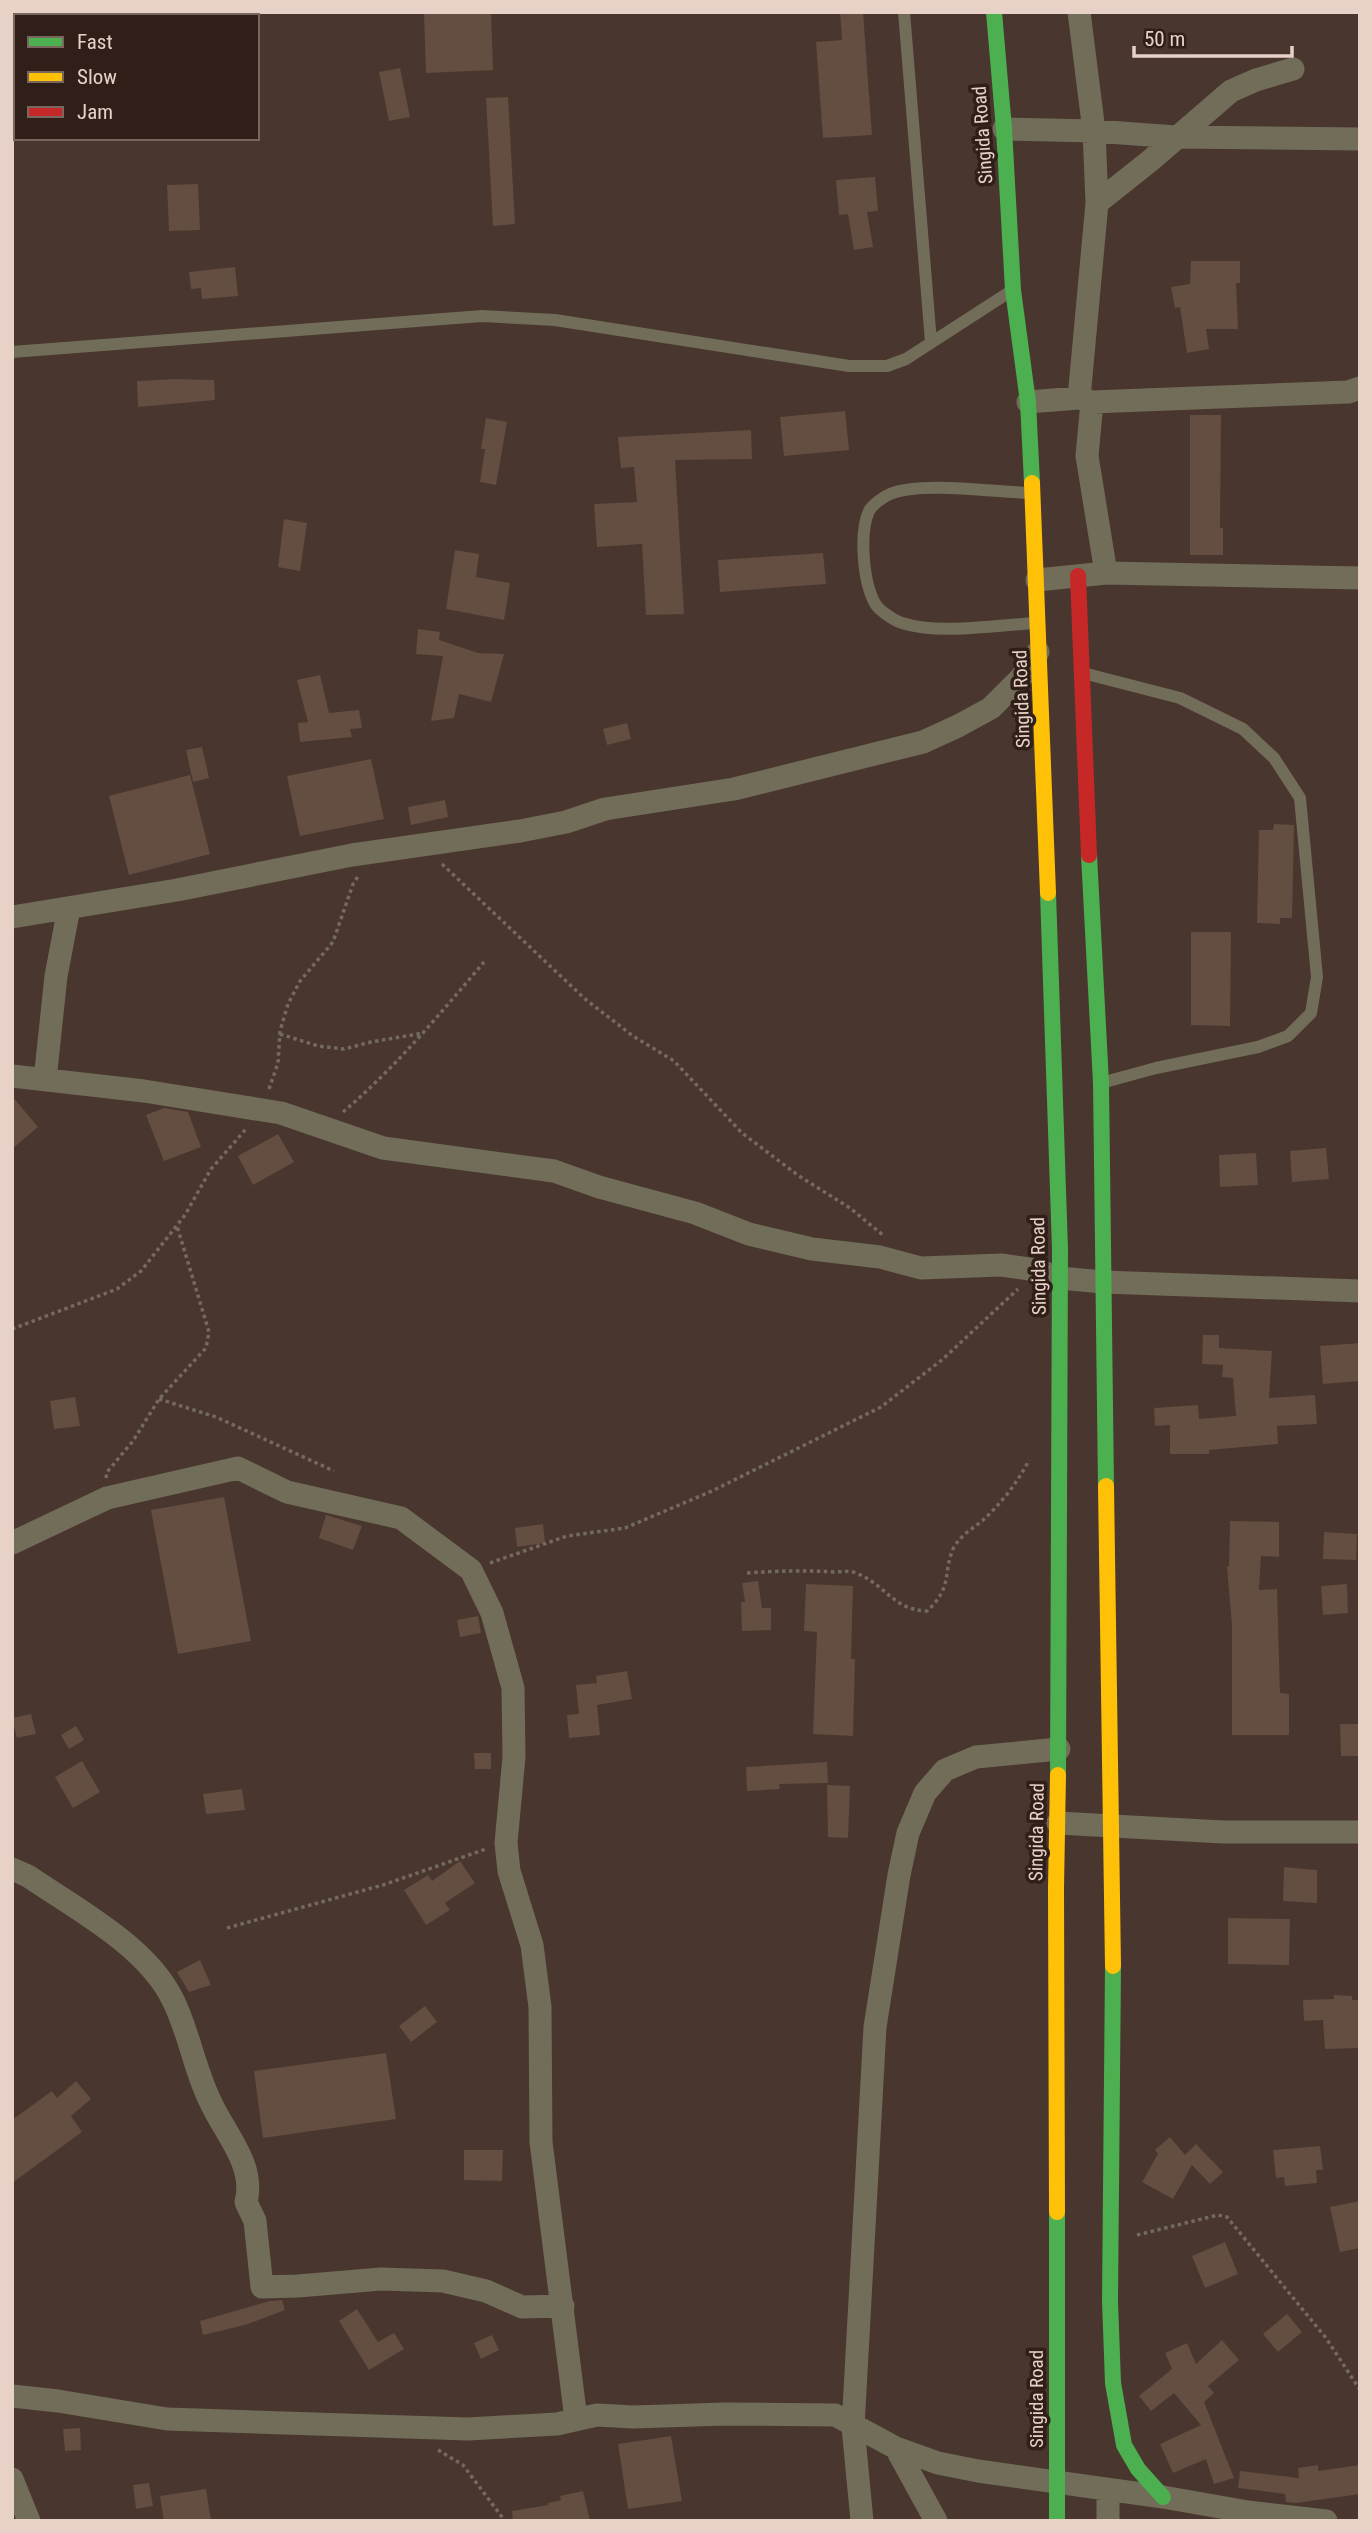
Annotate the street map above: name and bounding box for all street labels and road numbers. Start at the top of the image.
street label: Singida Road [968,85,997,185]
street label: Singida Road [1008,650,1035,748]
street label: Singida Road [1026,1217,1051,1315]
street label: Singida Road [1024,1783,1049,1881]
street label: Singida Road [1025,2350,1048,2448]

